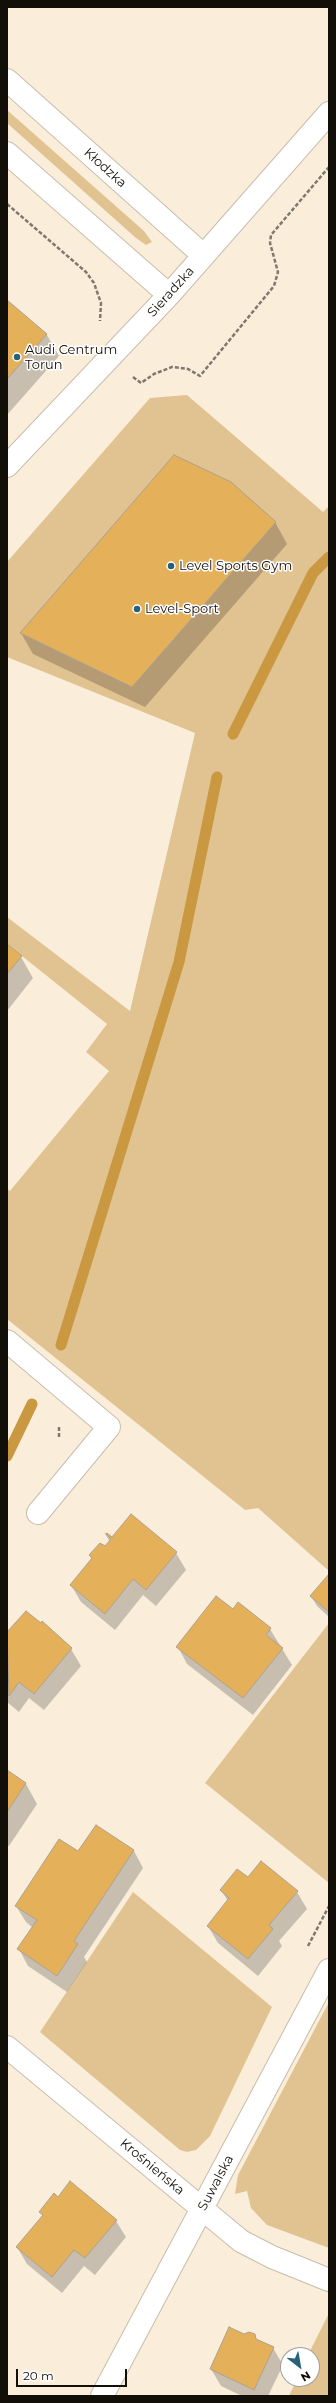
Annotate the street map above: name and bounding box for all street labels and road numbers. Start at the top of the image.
street label: Kłodzka [81,145,129,191]
street label: Sieradzka [144,264,198,320]
street label: Krośnieńska [117,2136,187,2198]
street label: Suwalska [195,2153,237,2213]

